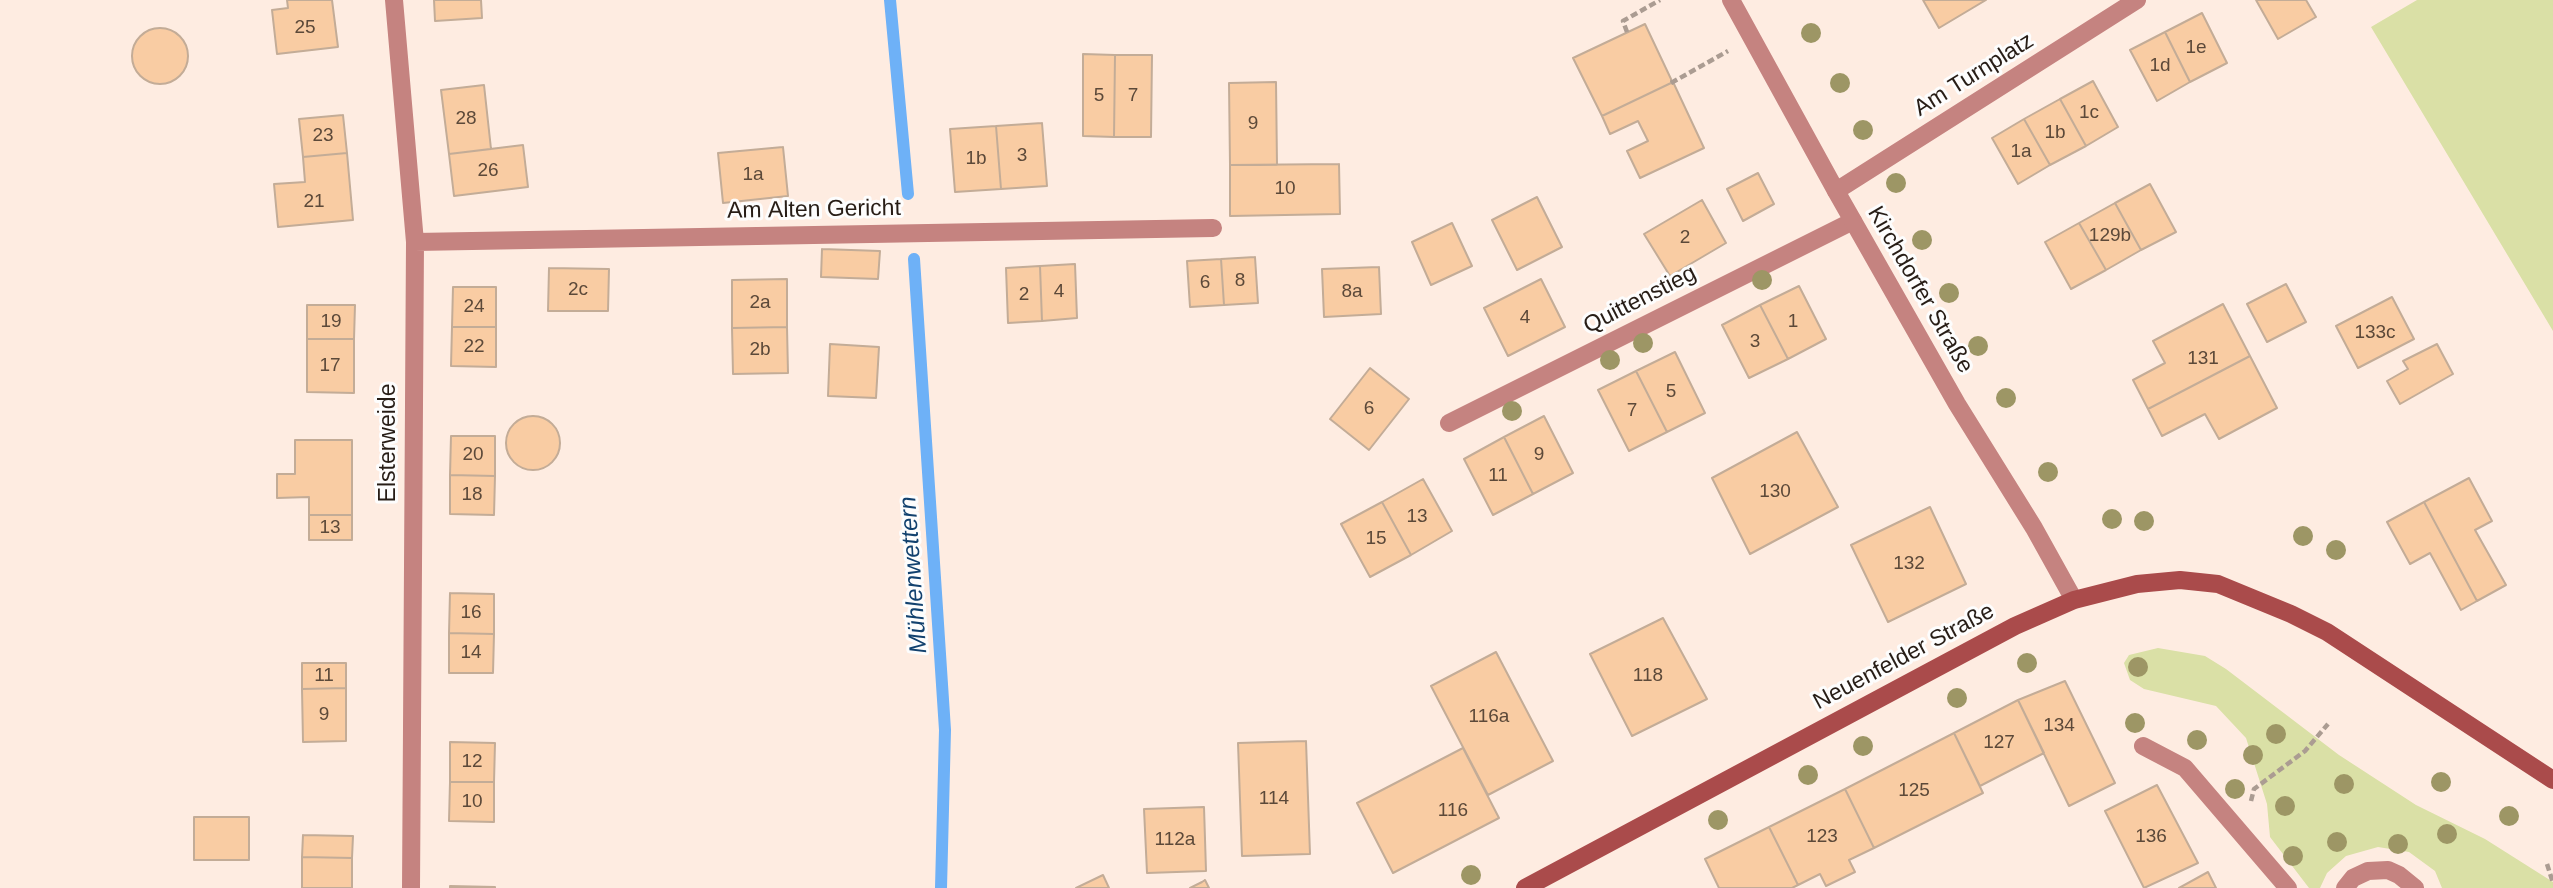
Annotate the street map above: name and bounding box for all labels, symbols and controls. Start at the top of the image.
house number: 25 [294,17,316,39]
street label: Am Turnplatz [1909,27,2039,123]
house number: 1e [2185,37,2207,59]
house number: 1d [2149,55,2171,77]
house number: 5 [1094,85,1104,107]
house number: 7 [1128,85,1138,107]
house number: 1c [2079,102,2099,124]
house number: 28 [455,108,477,130]
house number: 9 [1248,113,1258,135]
house number: 1b [2044,122,2066,144]
house number: 23 [312,125,334,147]
house number: 1a [2010,141,2032,163]
house number: 3 [1017,145,1027,167]
house number: 1b [965,148,987,170]
house number: 26 [477,160,499,182]
house number: 1a [742,164,764,186]
house number: 10 [1274,178,1296,200]
house number: 21 [303,191,325,213]
street label: Am Alten Gericht [727,195,901,225]
street label: Kirchdorfer Straße [1861,202,1979,378]
house number: 129b [2089,225,2131,247]
house number: 2 [1680,227,1690,249]
street label: Quittenstieg [1579,260,1701,340]
house number: 8 [1235,270,1245,292]
house number: 6 [1200,272,1210,294]
house number: 2c [568,279,588,301]
house number: 4 [1054,281,1064,303]
house number: 8a [1341,281,1363,303]
house number: 2 [1019,284,1029,306]
house number: 2a [749,292,771,314]
house number: 24 [463,296,485,318]
house number: 4 [1520,307,1530,329]
house number: 19 [320,311,342,333]
house number: 1 [1788,311,1798,333]
house number: 133c [2354,322,2396,344]
house number: 3 [1750,331,1760,353]
house number: 22 [463,336,485,358]
house number: 2b [749,339,771,361]
house number: 131 [2187,348,2219,370]
house number: 17 [319,355,341,377]
house number: 5 [1666,381,1676,403]
street label: Elsterweide [375,384,403,502]
house number: 6 [1364,398,1374,420]
house number: 7 [1627,400,1637,422]
house number: 20 [462,444,484,466]
house number: 9 [1534,444,1544,466]
house number: 11 [1488,465,1508,487]
house number: 130 [1759,481,1791,503]
house number: 18 [461,484,483,506]
water label: Mühlenwettern [894,495,934,655]
house number: 13 [1406,506,1428,528]
house number: 13 [319,517,341,539]
house number: 15 [1365,528,1387,550]
house number: 132 [1893,553,1925,575]
street label: Neuenfelder Straße [1809,598,1999,716]
house number: 16 [460,602,482,624]
house number: 14 [460,642,482,664]
house number: 11 [314,665,334,687]
house number: 118 [1633,665,1663,687]
house number: 9 [319,704,329,726]
house number: 116a [1469,706,1509,728]
house number: 134 [2043,715,2075,737]
house number: 127 [1983,732,2015,754]
house number: 12 [461,751,483,773]
house number: 125 [1898,780,1930,802]
house number: 114 [1259,788,1289,810]
house number: 10 [461,791,483,813]
house number: 116 [1438,800,1468,822]
house number: 123 [1806,826,1838,848]
house number: 136 [2135,826,2167,848]
house number: 112a [1155,829,1195,851]

